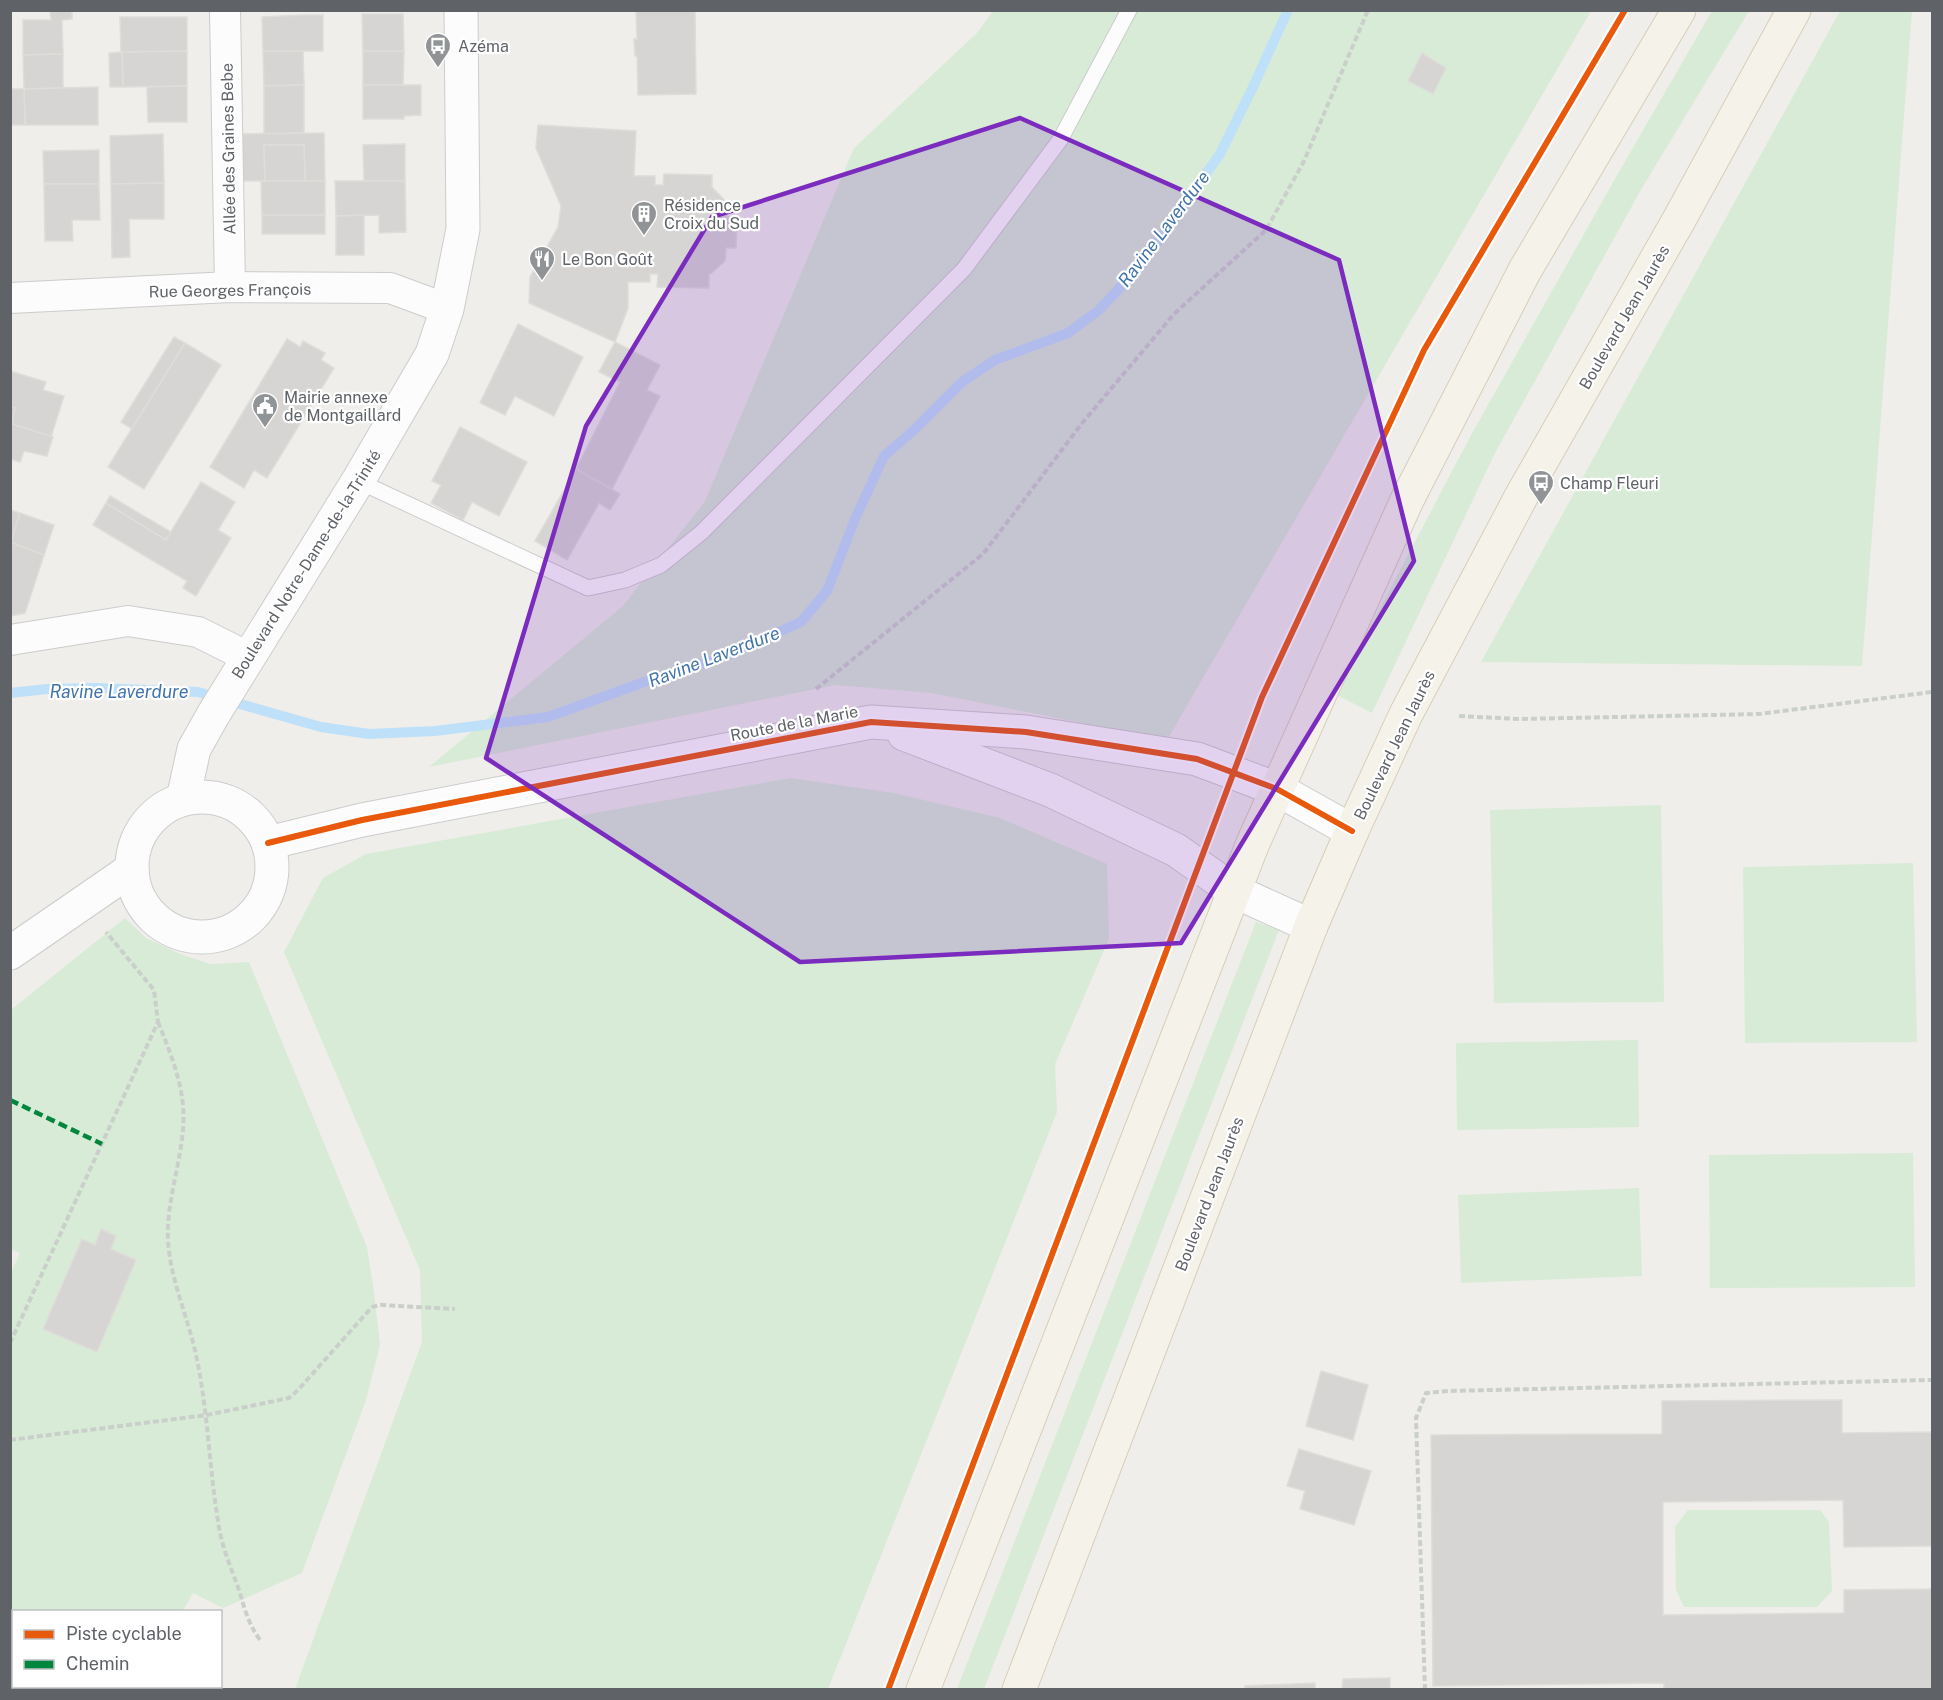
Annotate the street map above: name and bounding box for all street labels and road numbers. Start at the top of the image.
street label: Allée des Graines Bebe [218,63,239,235]
street label: Boulevard Jean Jaurès [1575,242,1674,393]
street label: Rue Georges François [149,280,311,301]
street label: Boulevard Notre-Dame-de-la-Trinité [228,446,385,682]
street label: Boulevard Jean Jaurès [1350,668,1439,823]
street label: Route de la Marie [729,702,860,745]
street label: Boulevard Jean Jaurès [1171,1114,1248,1274]

